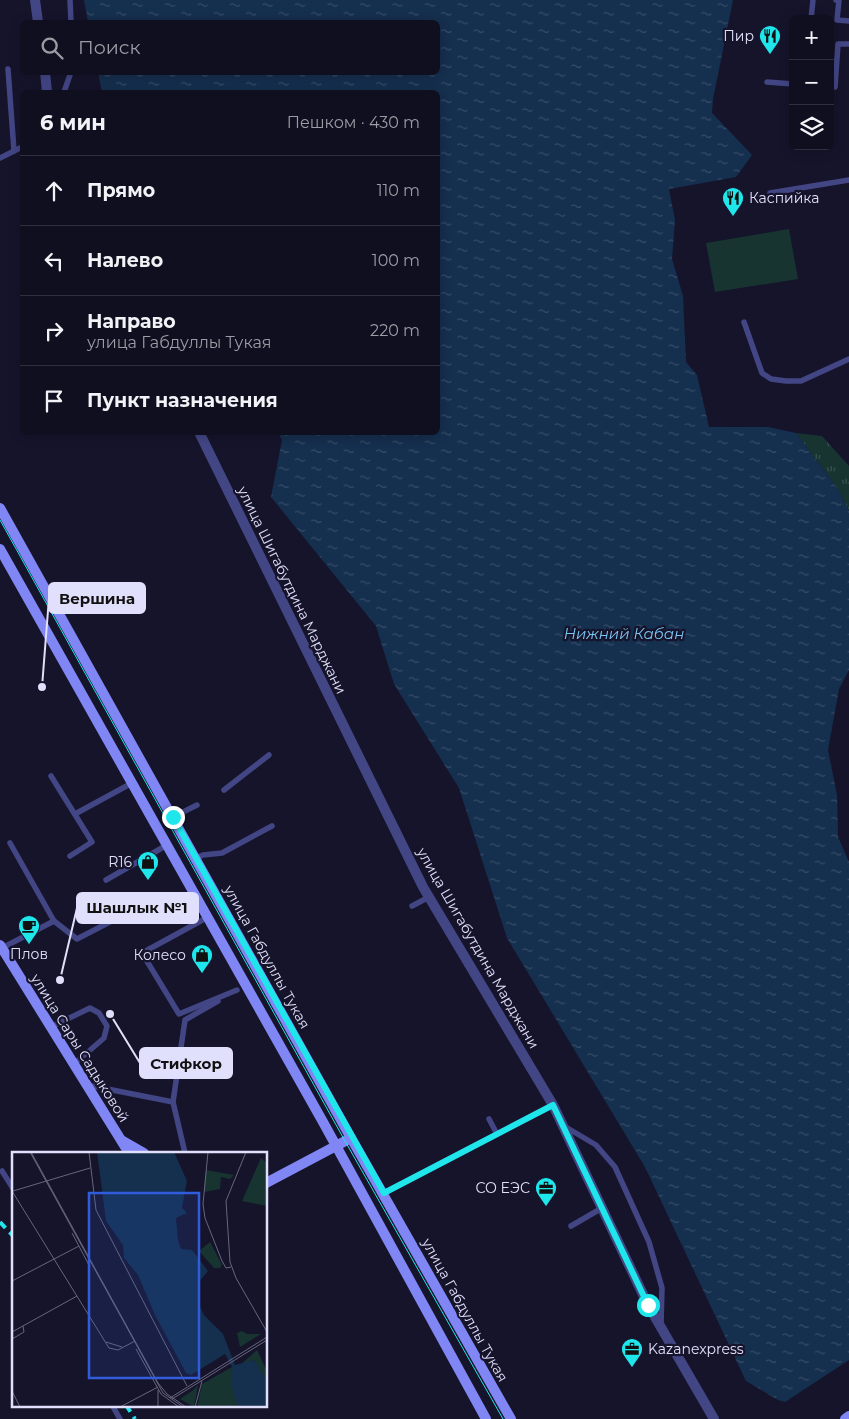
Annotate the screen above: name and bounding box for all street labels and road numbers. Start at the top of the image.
street label: улица Шигабутдина Марджани [233,482,350,697]
street label: улица Шигабутдина Марджани [412,843,543,1052]
street label: улица Габдуллы Тукая [219,881,314,1032]
street label: улица Сары Садыковой [26,970,133,1126]
street label: улица Габдуллы Тукая [417,1234,512,1385]

